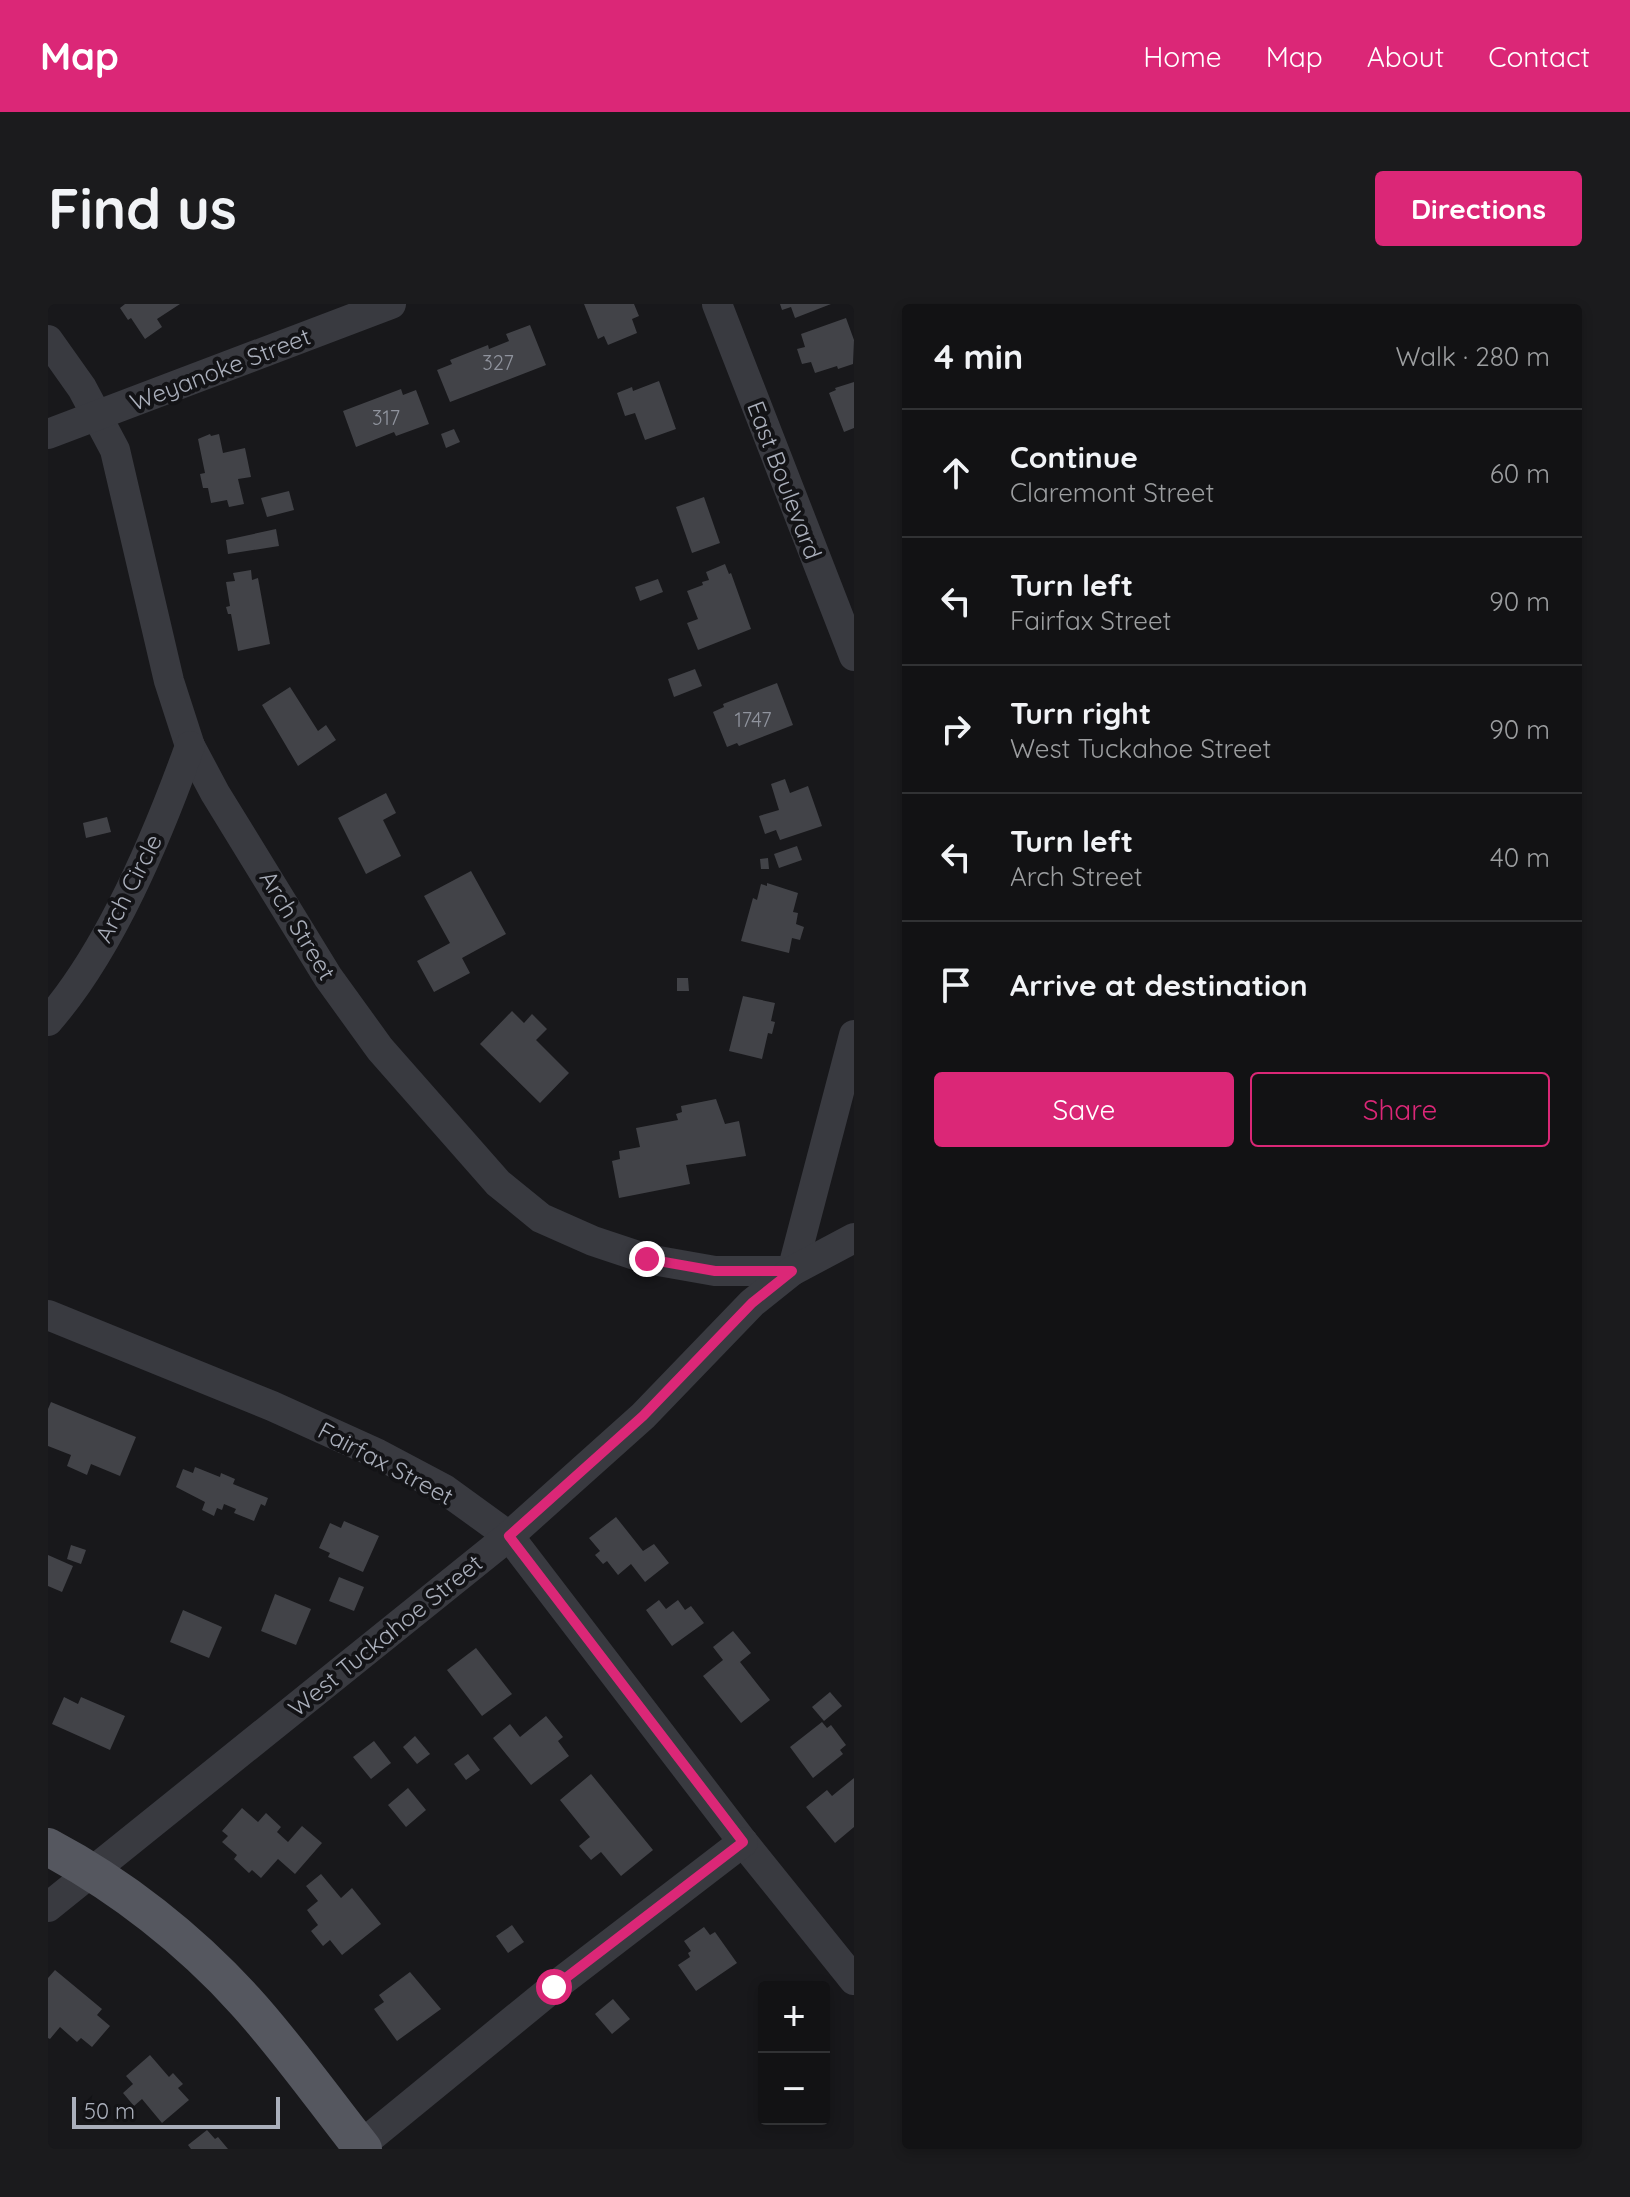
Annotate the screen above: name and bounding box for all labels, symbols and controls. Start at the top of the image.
text: Map [40,32,119,80]
text: Home [1143,39,1222,74]
text: Map [1266,39,1323,74]
text: About [1367,39,1444,74]
text: Contact [1488,39,1590,74]
button: Directions [1375,171,1582,246]
text: Find us [48,173,237,243]
street label: Weyanoke Street [126,321,314,417]
text: 4 min [934,335,1023,378]
text: Walk · 280 m [1395,340,1550,373]
house number: 327 [482,350,514,375]
street label: East Boulevard [741,397,829,563]
house number: 317 [372,405,400,430]
text: Continue [1010,438,1138,476]
icon: ahead [934,451,978,495]
text: 60 m [1490,457,1550,490]
text: Claremont Street [1010,476,1214,509]
text: Turn left [1010,566,1133,604]
icon: left [934,579,978,623]
text: 90 m [1489,585,1550,618]
text: Fairfax Street [1010,604,1171,637]
text: Turn right [1010,694,1151,732]
house number: 1747 [734,707,772,732]
icon: right [934,707,978,751]
text: 90 m [1489,713,1550,746]
text: West Tuckahoe Street [1010,732,1271,765]
text: Turn left [1010,822,1133,860]
street label: Arch Circle [88,829,168,947]
icon: left [934,835,978,879]
text: 40 m [1490,841,1550,874]
text: Arch Street [1010,860,1143,893]
street label: Arch Street [254,865,342,985]
icon: arrive [934,963,978,1007]
text: Arrive at destination [1010,966,1308,1004]
button: Save [934,1072,1234,1147]
button: Share [1250,1072,1550,1147]
route end [629,1241,665,1277]
street label: Fairfax Street [313,1415,459,1511]
street label: West Tuckahoe Street [282,1547,488,1723]
route start [536,1969,572,2005]
map controls [758,1981,830,2125]
button: + [758,1981,830,2053]
button: − [758,2053,830,2125]
scale bar [72,2093,280,2129]
text: 50 m [84,2097,135,2125]

